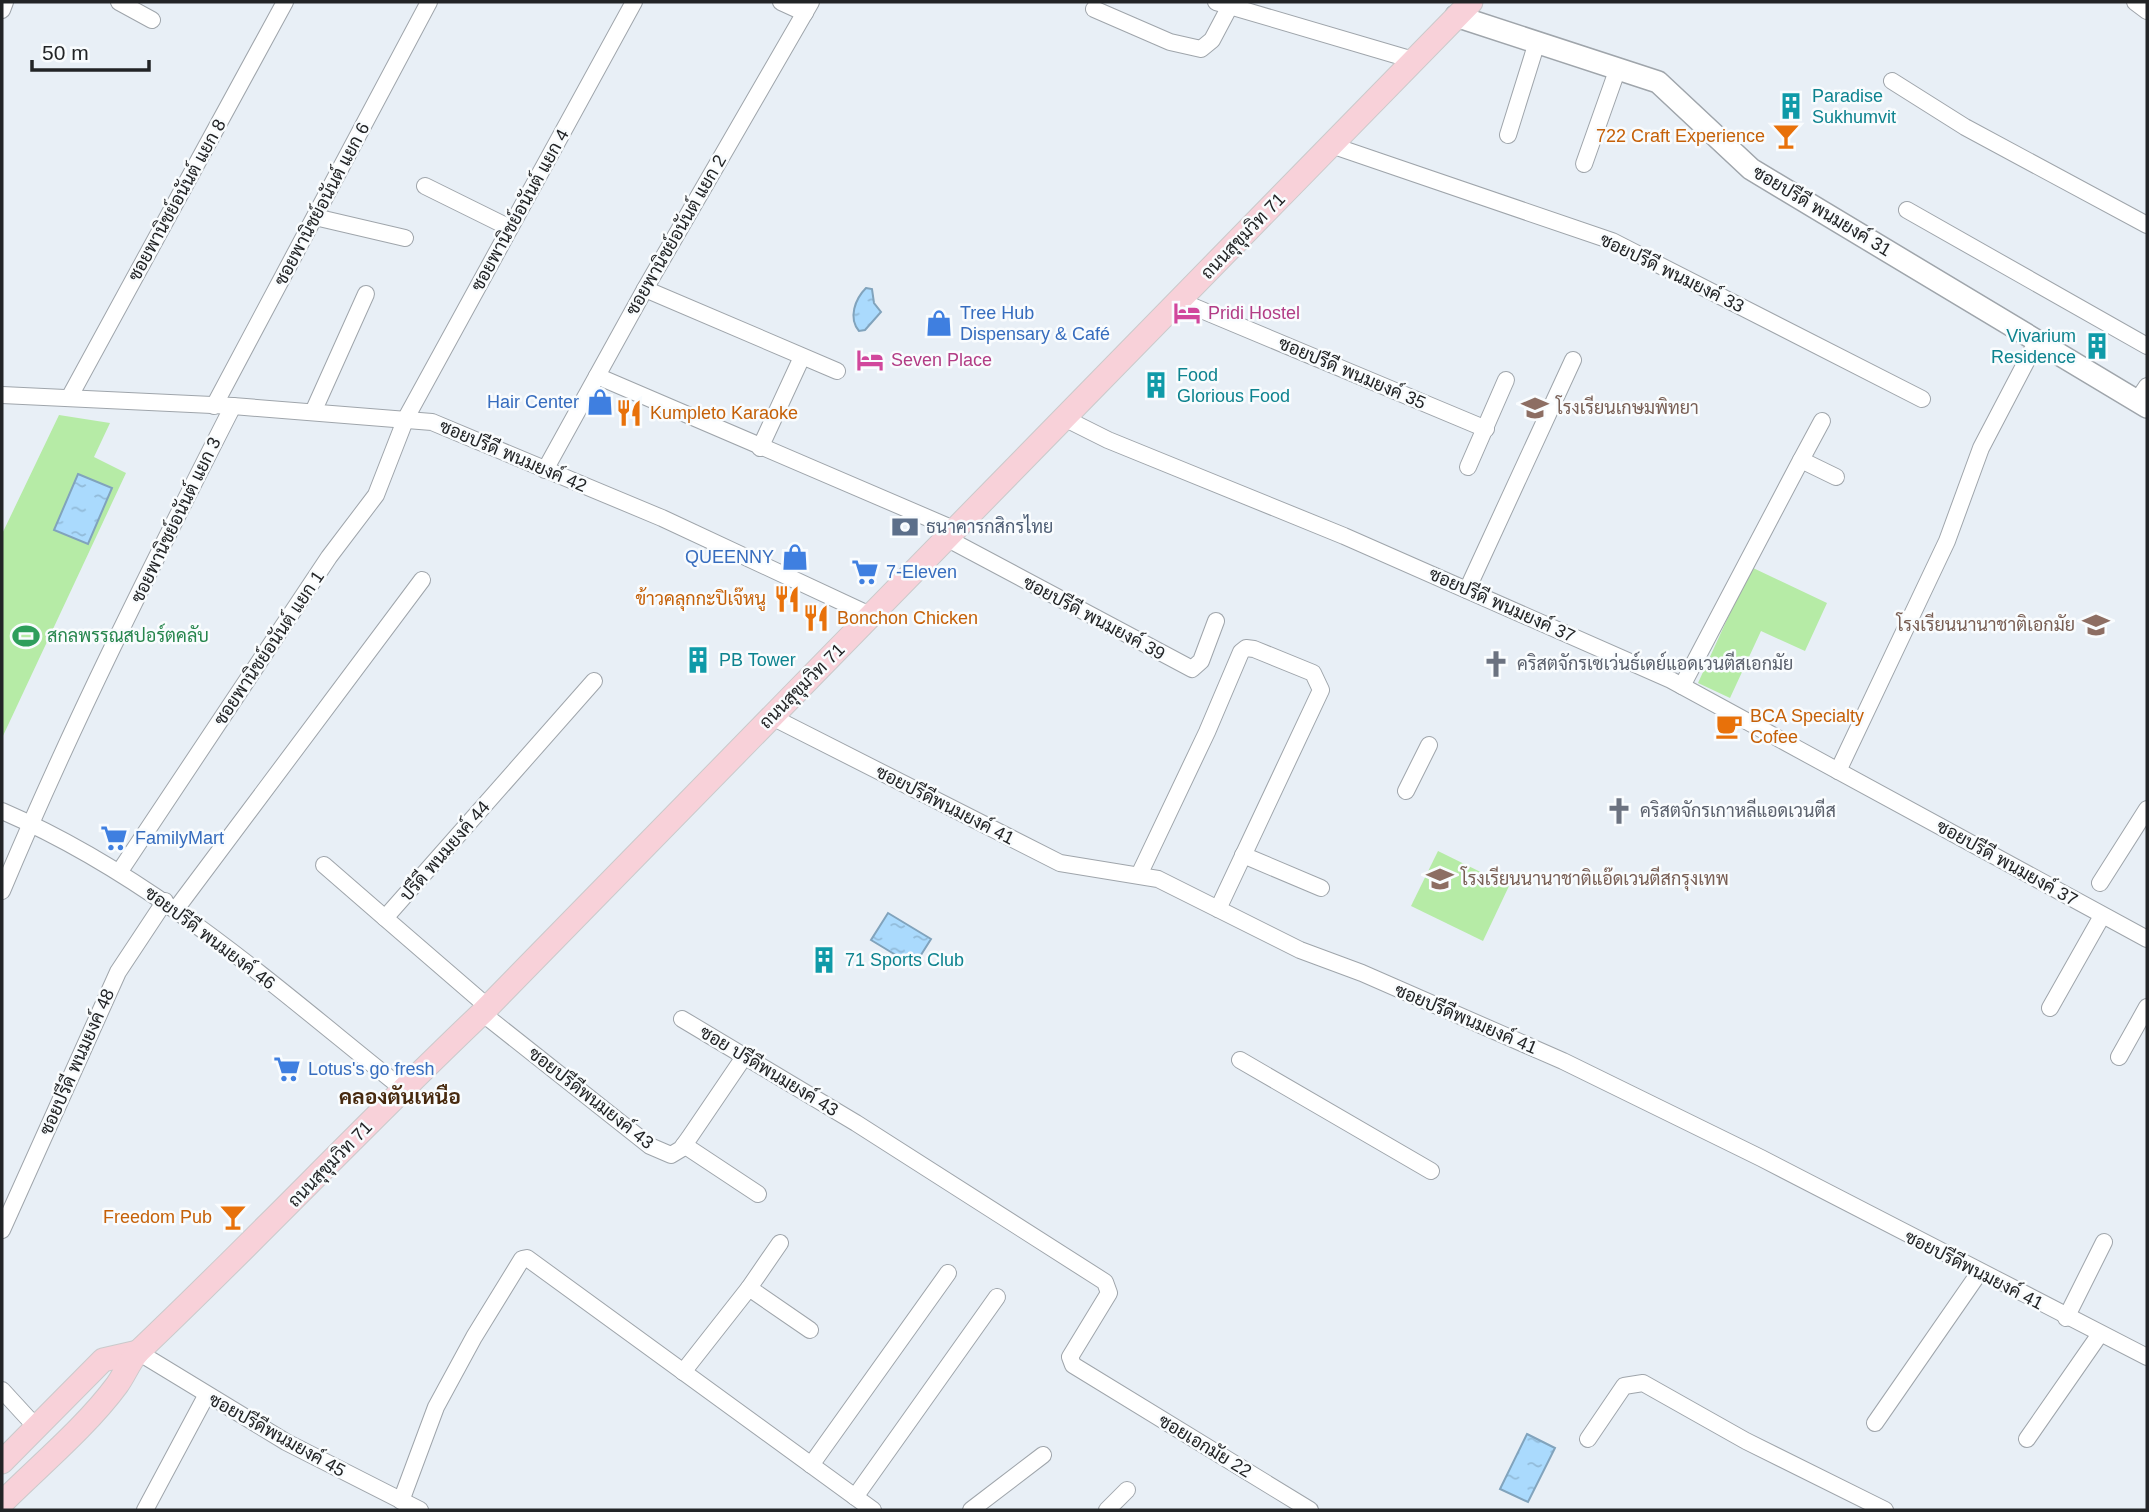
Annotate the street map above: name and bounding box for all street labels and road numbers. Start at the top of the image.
street label: ซอยพานิชย์อนันต์ แยก 8 [122,114,230,284]
street label: ซอยพานิชย์อนันต์ แยก 6 [268,118,374,289]
street label: ซอยพานิชย์อนันต์ แยก 4 [465,124,573,294]
street label: ซอยพานิชย์อนันต์ แยก 2 [619,150,730,319]
street label: ซอยปรีดี พนมยงค์ 31 [1749,159,1896,260]
street label: ถนนสุขุมวิท 71 [1196,188,1290,284]
street label: ซอยปรีดี พนมยงค์ 33 [1597,227,1749,317]
street label: ซอยปรีดี พนมยงค์ 35 [1275,330,1430,413]
street label: ซอยปรีดี พนมยงค์ 42 [436,413,591,496]
street label: ซอยพานิชย์อนันต์ แยก 3 [124,433,225,606]
street label: ซอยปรีดี พนมยงค์ 37 [1426,561,1579,646]
street label: ซอยพานิชย์อนันต์ แยก 1 [207,565,328,729]
street label: ซอยปรีดี พนมยงค์ 39 [1020,569,1170,664]
street label: ถนนสุขุมวิท 71 [755,639,850,734]
street label: ซอยปรีดีพนมยงค์ 41 [872,759,1019,849]
street label: ปรีดี พนมยงค์ 44 [394,795,494,905]
street label: ซอยปรีดี พนมยงค์ 37 [1933,813,2082,910]
street label: ซอยปรีดี พนมยงค์ 46 [141,880,281,994]
street label: ซอยปรีดีพนมยงค์ 41 [1392,977,1541,1058]
street label: ซอยปรีดี พนมยงค์ 48 [33,985,118,1138]
street label: ซอย ปรีดีพนมยงค์ 43 [696,1019,843,1120]
street label: ซอยปรีดีพนมยงค์ 43 [525,1041,659,1153]
street label: ถนนสุขุมวิท 71 [283,1116,377,1212]
street label: ซอยปรีดีพนมยงค์ 41 [1901,1224,2048,1314]
street label: ซอยปรีดีพนมยงค์ 45 [205,1387,350,1481]
street label: ซอยเอกมัย 22 [1155,1410,1256,1482]

